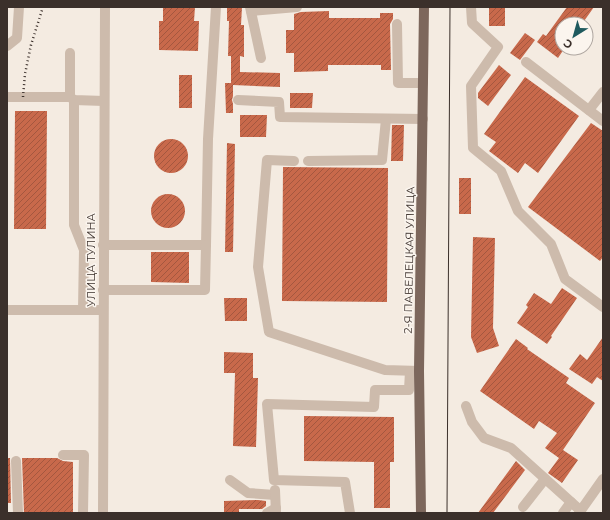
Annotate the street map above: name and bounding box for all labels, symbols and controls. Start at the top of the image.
north arrow [554,16,594,56]
text: С [561,36,575,52]
street label: 2-Я ПАВЕЛЕЦКАЯ УЛИЦА [401,185,417,334]
street label: УЛИЦА ТУЛИНА [84,212,98,307]

